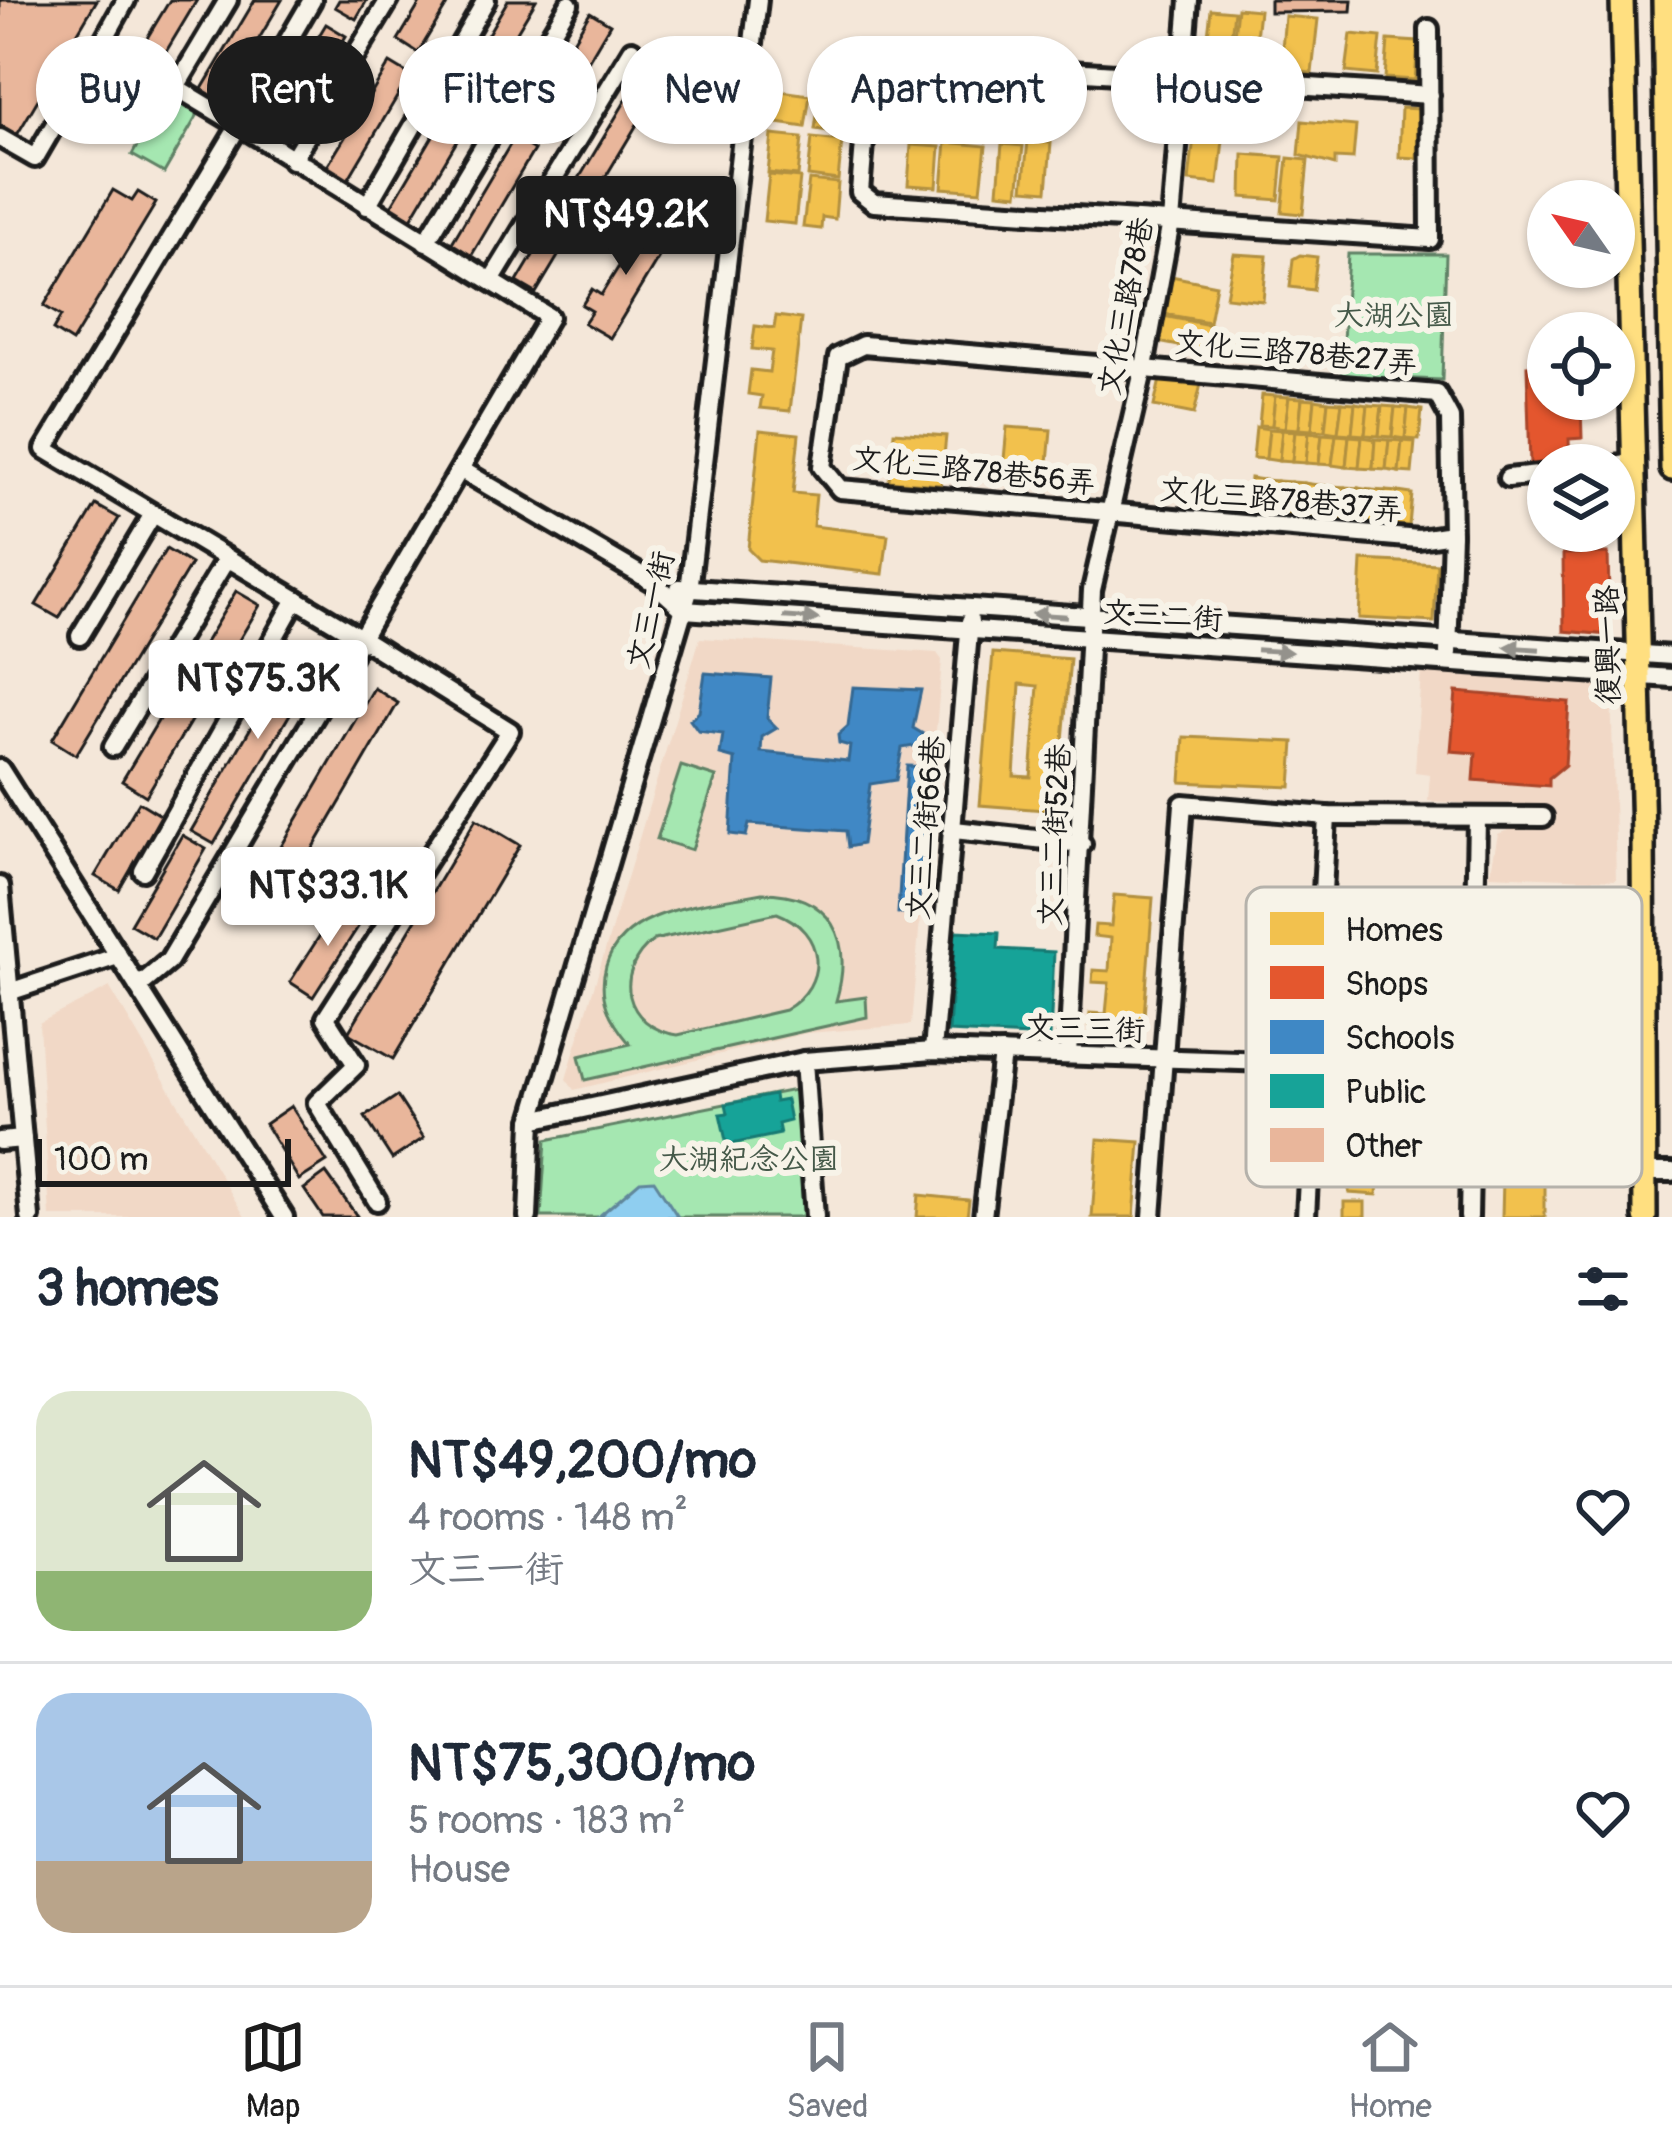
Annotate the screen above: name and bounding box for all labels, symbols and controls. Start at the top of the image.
chip: Buy [36,36,183,144]
chip: Rent [207,36,375,144]
chip: Filters [399,36,597,144]
chip: New [621,36,783,144]
chip: Apartment [807,36,1087,144]
chip: House [1111,36,1305,144]
pin: NT$49.2K [502,176,750,278]
north arrow [1527,180,1635,288]
map controls [1527,180,1635,552]
text: NT$49.2K [543,190,709,239]
street label: 文化三路78巷 [1091,214,1161,398]
park label: 大湖公園 [1334,297,1454,334]
button: locate [1527,312,1635,420]
street label: 文化三路78巷27弄 [1173,324,1419,382]
street label: 文化三路78巷56弄 [850,440,1098,502]
button: layers [1527,444,1635,552]
street label: 文化三路78巷37弄 [1158,471,1404,529]
street label: 文三一街 [619,547,683,673]
street label: 復興一路 [1588,585,1628,705]
street label: 文三二街 [1102,593,1224,639]
one-way arrow [1030,606,1067,625]
one-way arrow [783,608,820,627]
one-way arrow [1502,638,1540,657]
pin: NT$75.3K [134,640,382,742]
one-way arrow [1256,641,1293,660]
text: NT$75.3K [176,654,340,703]
street label: 文三二街66巷 [900,734,952,922]
street label: 文三二街52巷 [1032,743,1078,927]
pin: NT$33.1K [204,847,452,949]
text: NT$33.1K [248,861,408,910]
legend [1246,887,1642,1187]
text: Homes [1345,910,1443,951]
text: Shops [1345,964,1428,1005]
street label: 文三三街 [1024,1008,1146,1050]
text: Schools [1345,1018,1455,1059]
text: Public [1345,1072,1427,1113]
text: Other [1345,1126,1423,1167]
scale bar [36,1133,291,1186]
text: 100 m [54,1139,148,1180]
park label: 大湖紀念公園 [659,1141,839,1178]
icon: filters [1570,1256,1636,1322]
text: 3 homes [36,1257,219,1321]
text: NT$49,200/mo [408,1429,756,1493]
icon: home [132,1439,276,1583]
icon: heart [1570,1478,1636,1544]
text: 4 rooms · 148 m² [408,1493,688,1542]
text: 文三一街 [408,1545,564,1594]
text: NT$75,300/mo [408,1732,755,1796]
icon: home [132,1741,276,1885]
icon: heart [1570,1780,1636,1846]
text: 5 rooms · 183 m² [408,1796,686,1845]
text: House [408,1845,510,1894]
tab: Map [240,2014,306,2127]
tab: Saved [786,2014,868,2127]
tab: Home [1349,2014,1432,2127]

